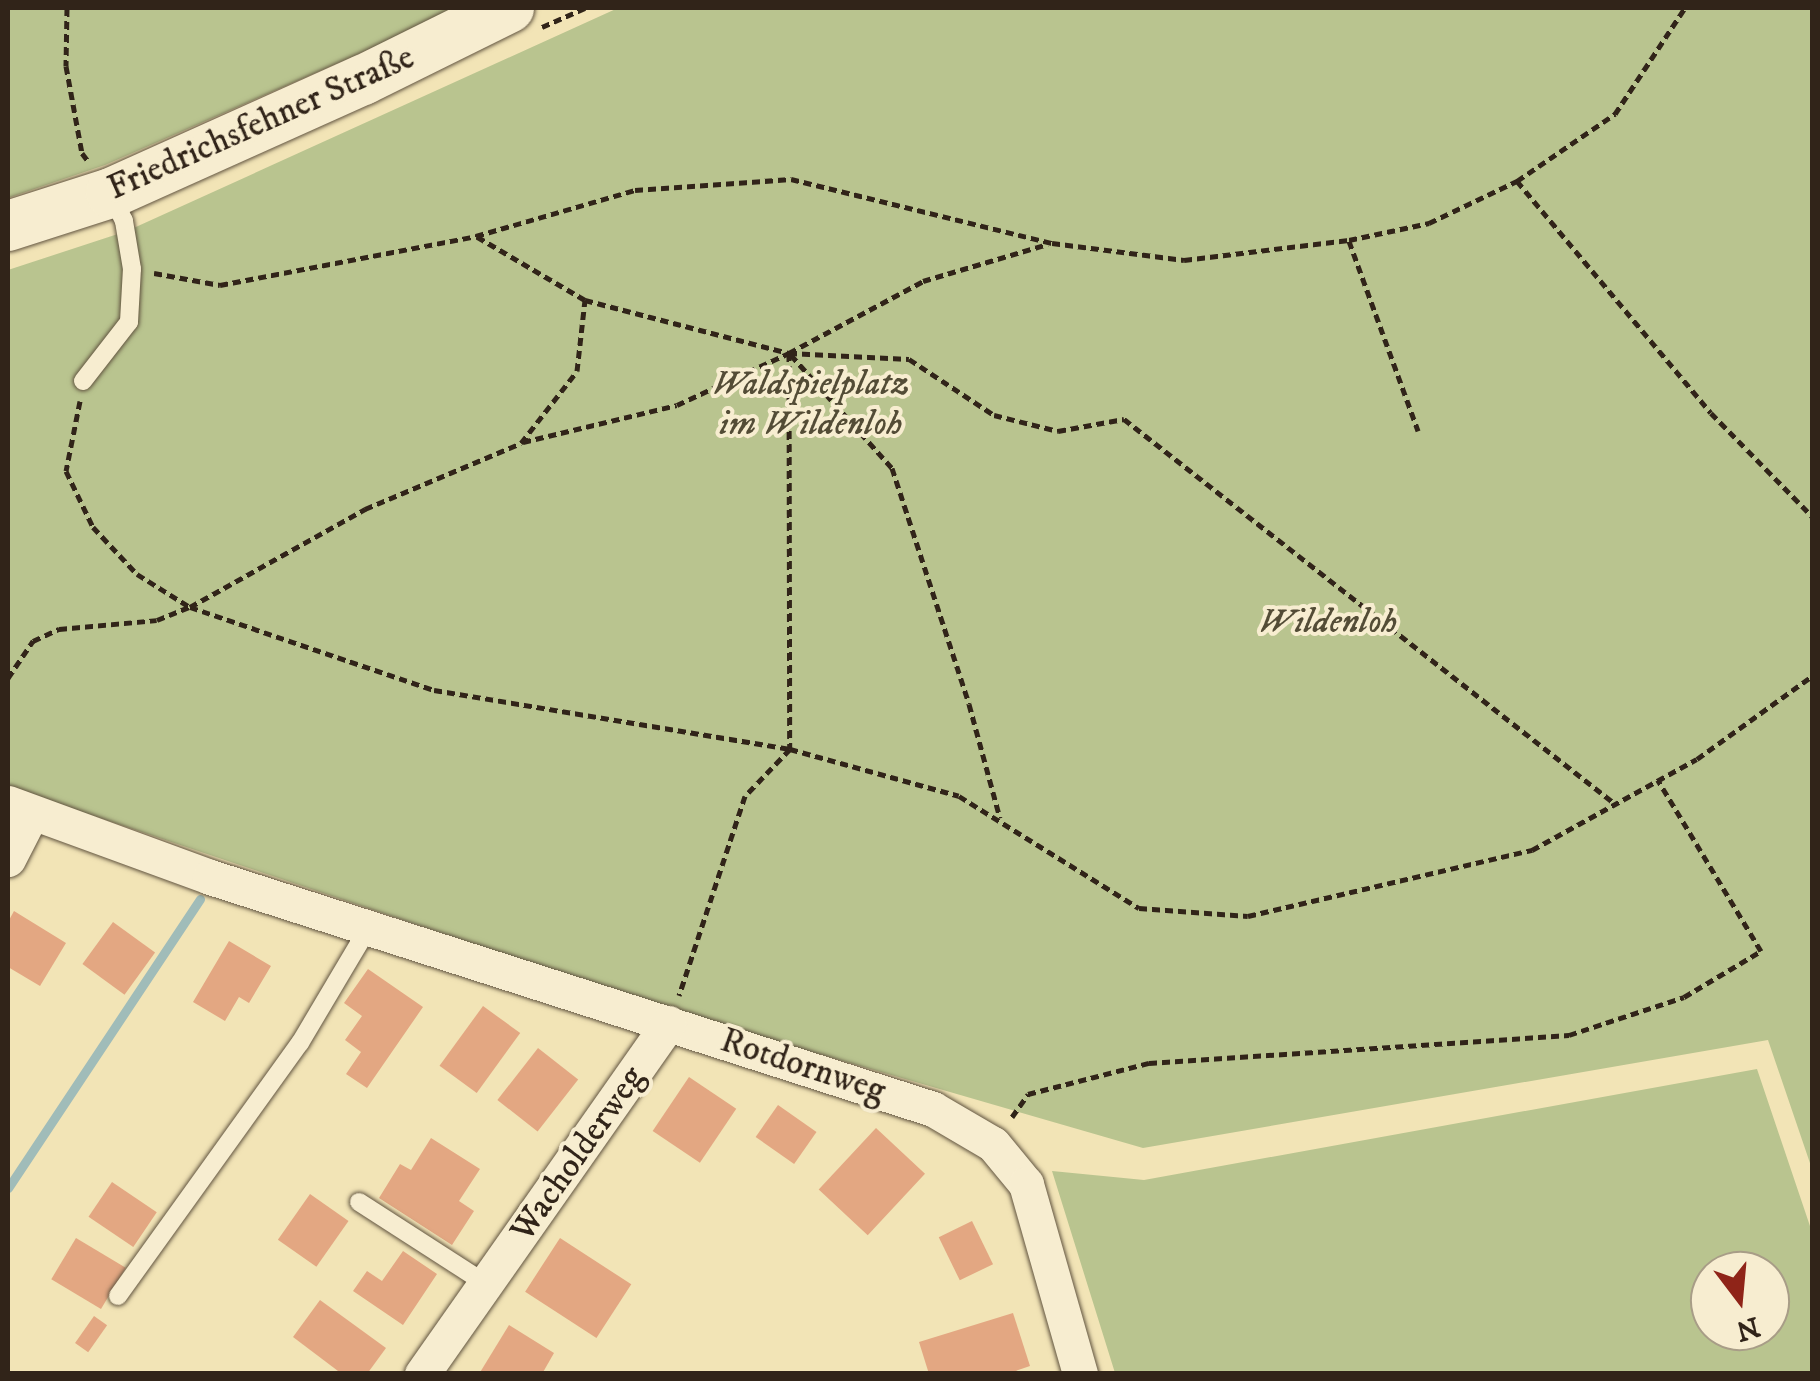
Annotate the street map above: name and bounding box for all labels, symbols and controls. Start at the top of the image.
street label: Friedrichsfehner Straße [101,36,421,210]
park label: Waldspielplatz im Wildenloh [712,363,910,445]
park label: Wildenloh [1259,601,1397,643]
street label: Rotdornweg [715,1020,891,1112]
street label: Wacholderweg [502,1058,654,1250]
north arrow [1690,1251,1790,1351]
text: N [1732,1308,1764,1348]

